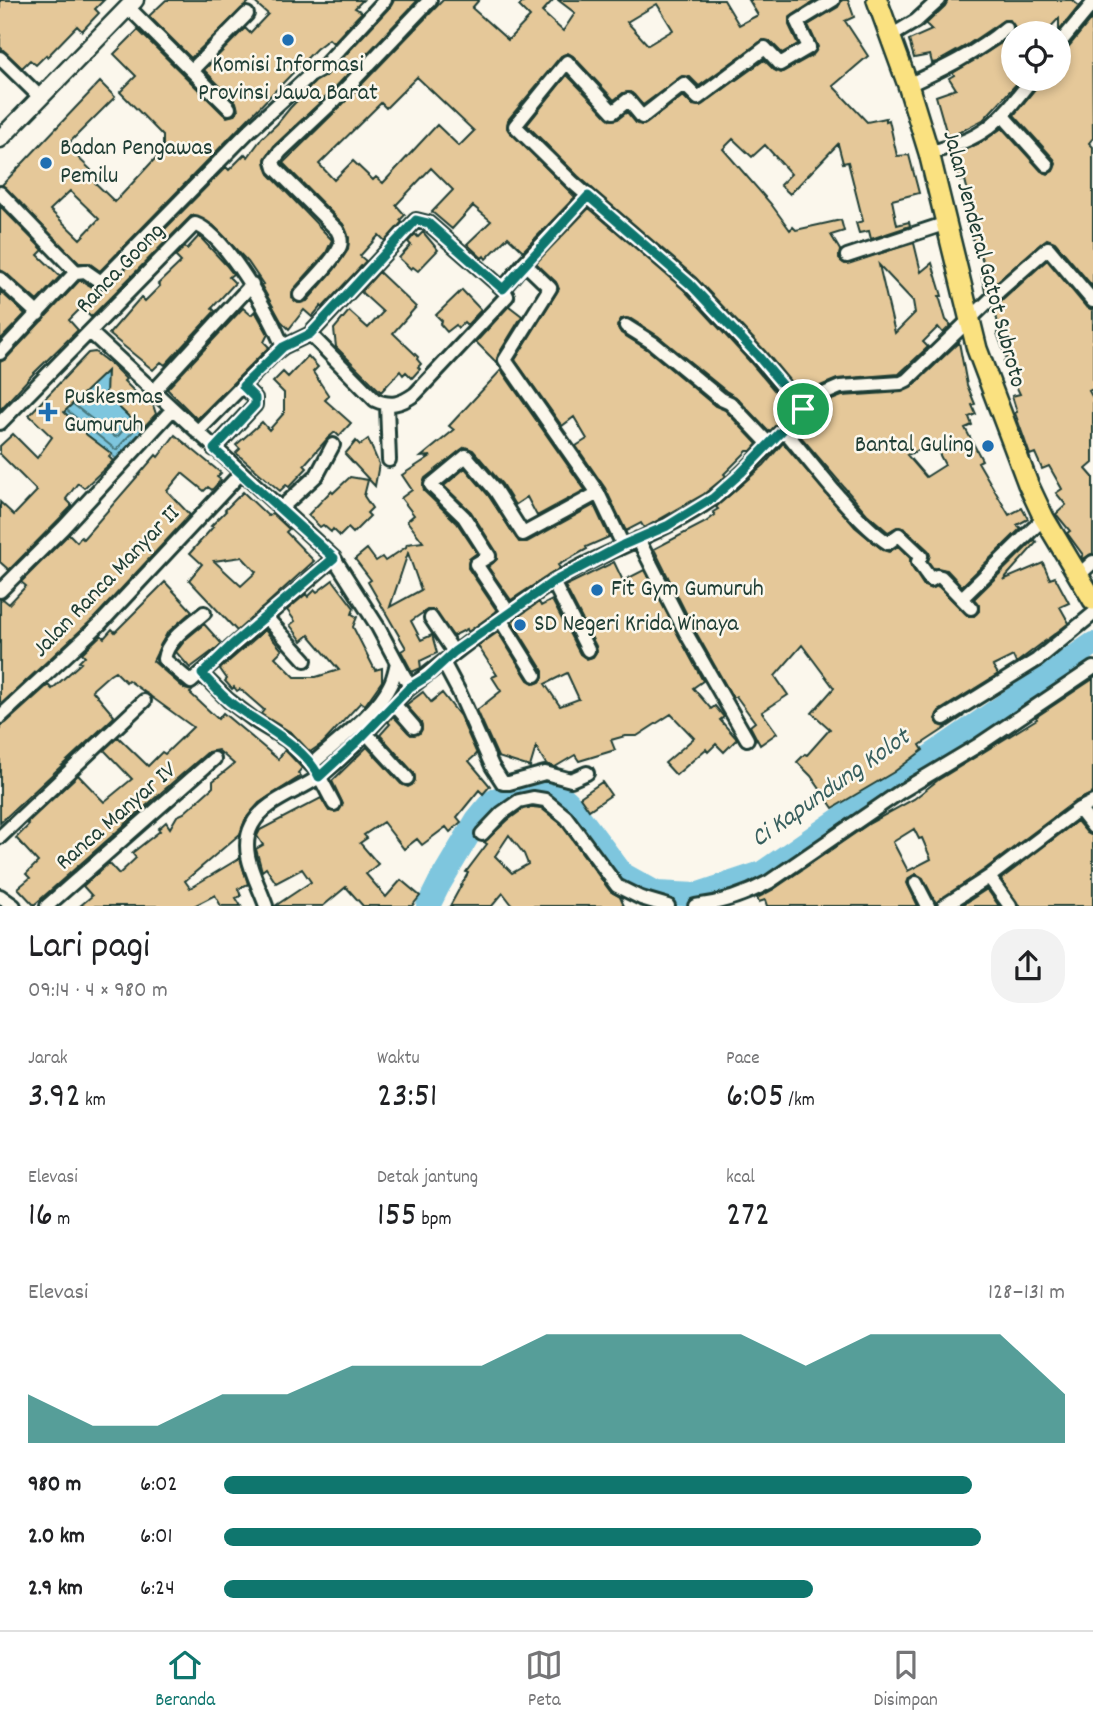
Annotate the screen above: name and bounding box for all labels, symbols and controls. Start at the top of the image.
map controls [1001,21,1071,91]
button: locate [1001,21,1071,91]
marker: Komisi Informasi Provinsi Jawa Barat [280,32,296,48]
place label: Komisi Informasi Provinsi Jawa Barat [198,49,378,111]
street label: Jalan Jenderal Gatot Subroto [932,127,1034,391]
place label: Badan Pengawas Pemilu [60,132,213,194]
marker: Badan Pengawas Pemilu [38,155,54,171]
street label: Ranca Goong [69,216,173,322]
pin [773,379,833,439]
place label: Puskesmas Gumuruh [64,381,164,443]
icon: arrive [784,390,822,428]
marker: Puskesmas Gumuruh [38,402,58,422]
place label: Bantal Guling [855,429,974,463]
marker: Bantal Guling [980,438,996,454]
street label: Jalan Ranca Manyar II [25,498,189,666]
place label: Fit Gym Gumuruh [611,573,764,607]
marker: Fit Gym Gumuruh [589,582,605,598]
place label: SD Negeri Krida Winaya [534,608,739,642]
marker: SD Negeri Krida Winaya [512,617,528,633]
water label: Ci Kapundung Kolot [744,719,920,858]
street label: Ranca Manyar IV [49,754,186,879]
text: Lari pagi [28,921,150,976]
button: share [991,929,1065,1003]
text: 09:14 · 4 × 980 m [28,975,168,1008]
text: Jarak [28,1046,68,1073]
text: Waktu [377,1046,420,1073]
text: Pace [726,1046,760,1073]
text: 3.92 [28,1073,81,1123]
text: 23:51 [377,1073,438,1123]
text: 6:05 [726,1073,784,1123]
text: km [81,1088,106,1115]
text: /km [784,1088,815,1115]
text: Elevasi [28,1165,78,1192]
text: Detak jantung [377,1165,478,1192]
text: kcal [726,1165,755,1192]
text: 16 [28,1192,53,1242]
text: 155 [377,1192,417,1242]
text: 272 [726,1192,770,1242]
text: m [53,1207,70,1234]
text: bpm [417,1207,451,1234]
text: Elevasi [28,1277,88,1310]
text: 128–131 m [988,1277,1065,1310]
text: 980 m [28,1469,81,1502]
text: 6:02 [140,1469,178,1502]
text: 2.0 km [28,1521,85,1554]
text: 6:01 [140,1521,173,1554]
text: 2.9 km [28,1573,83,1606]
text: 6:24 [140,1573,175,1606]
tab: Beranda [155,1646,215,1715]
tab: Peta [525,1646,563,1715]
tab: Disimpan [874,1646,938,1715]

